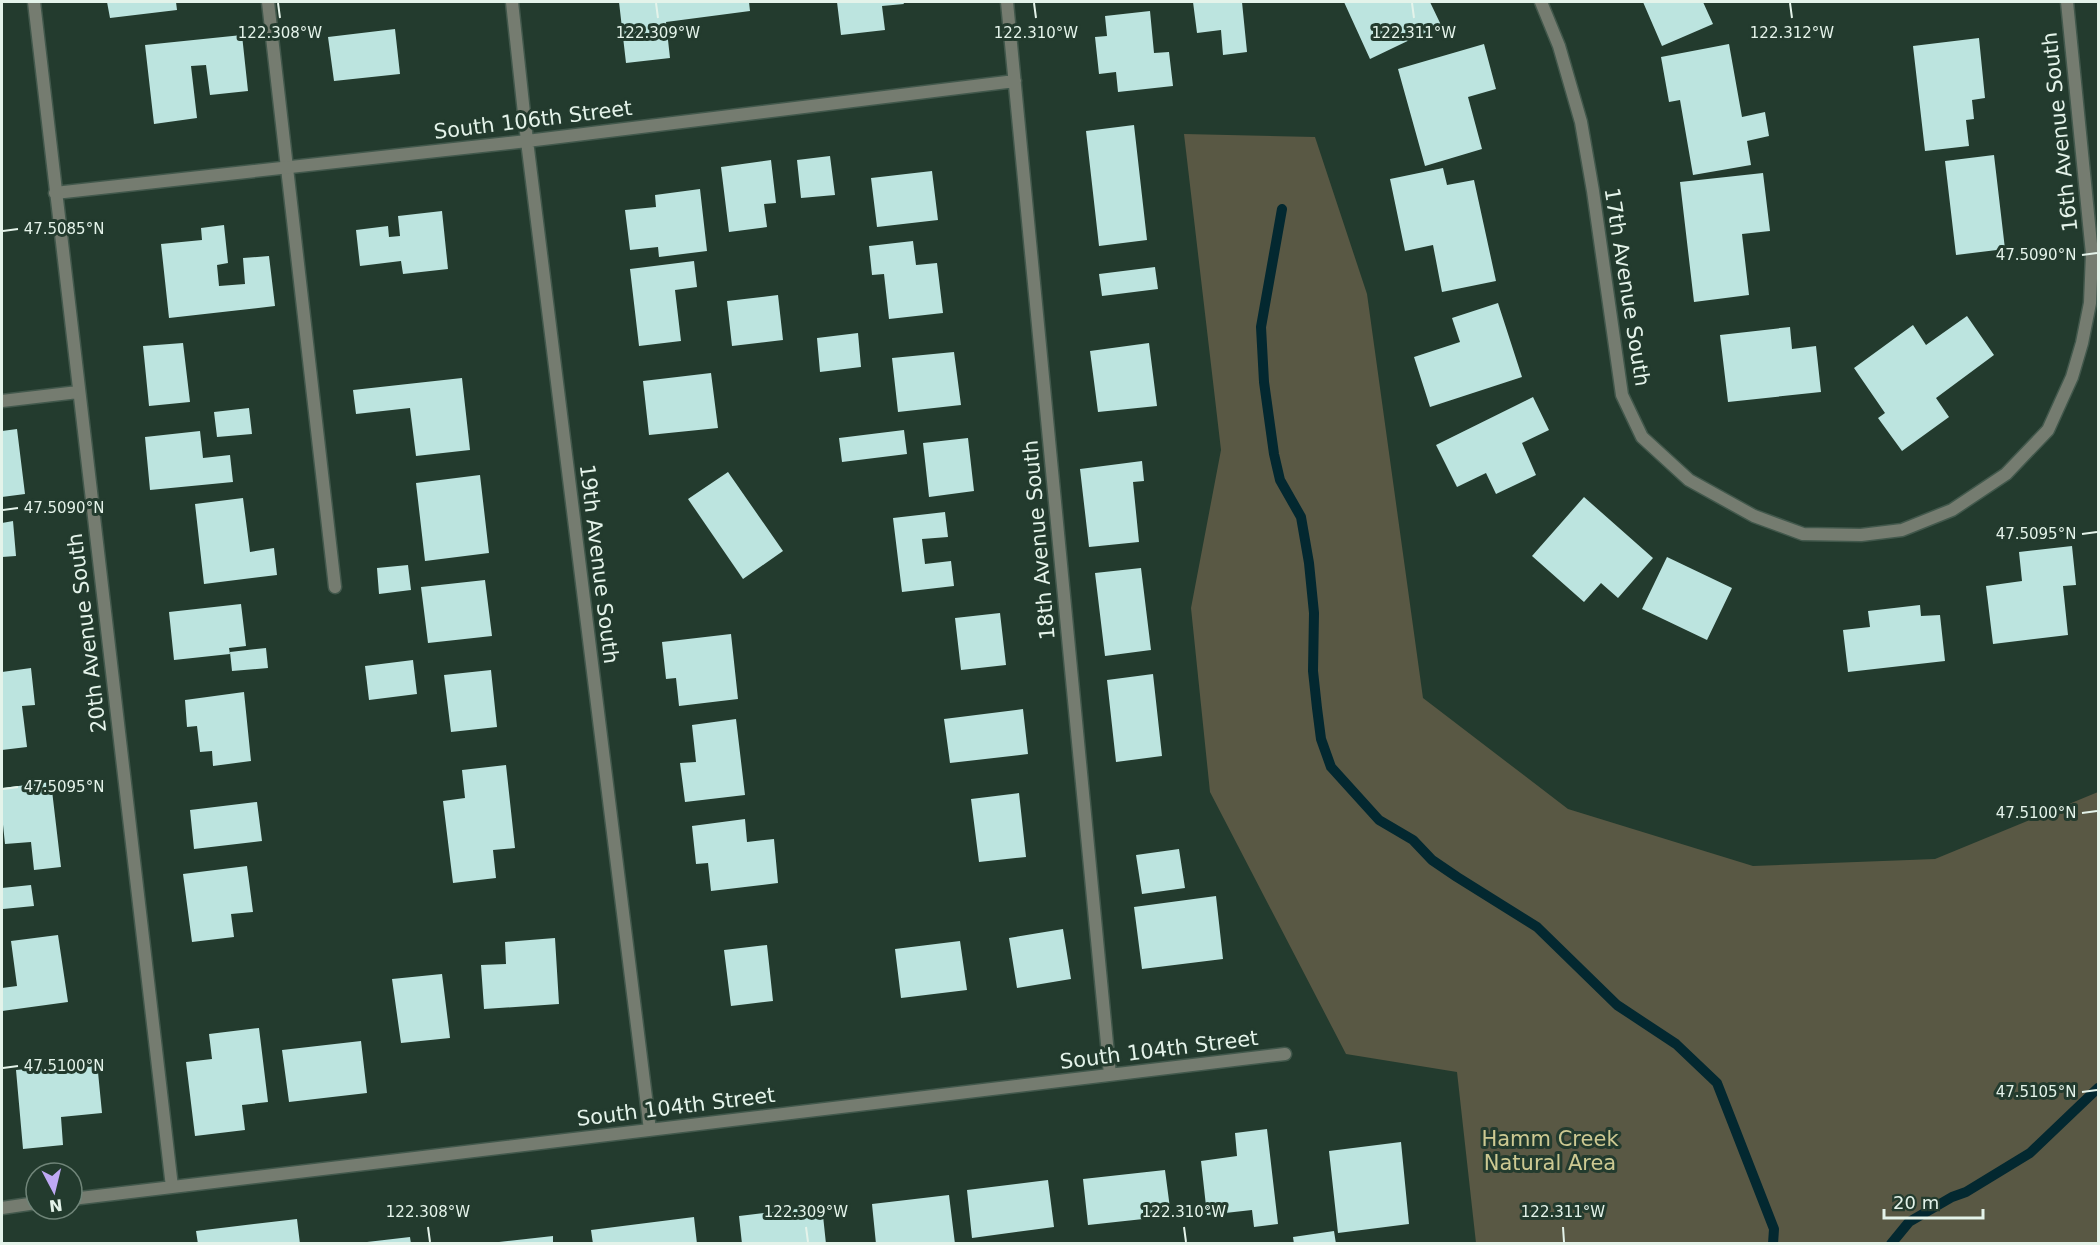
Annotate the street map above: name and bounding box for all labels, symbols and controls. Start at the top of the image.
text: 122.308°W [238,24,322,42]
text: 122.309°W [616,24,700,42]
text: 122.310°W [994,24,1078,42]
text: 122.311°W [1372,24,1456,42]
text: 122.312°W [1750,24,1834,42]
street label: 16th Avenue South [2038,31,2082,233]
street label: South 106th Street [432,96,634,144]
street label: 17th Avenue South [1599,186,1655,388]
text: 47.5085°N [24,220,104,238]
text: 47.5090°N [1996,246,2076,264]
street label: 18th Avenue South [1018,439,1060,641]
street label: 19th Avenue South [575,463,623,665]
text: 47.5090°N [24,499,104,517]
text: 47.5095°N [1996,525,2076,543]
street label: 20th Avenue South [63,532,111,734]
text: 47.5095°N [24,778,104,796]
text: 47.5100°N [1996,804,2076,822]
street label: South 104th Street [1058,1026,1260,1074]
text: 47.5100°N [24,1057,104,1075]
street label: South 104th Street [575,1083,777,1131]
text: 47.5105°N [1996,1083,2076,1101]
park label: Hamm Creek Natural Area [1481,1127,1619,1175]
north arrow [24,1161,84,1221]
scale bar [1884,1182,1983,1220]
text: 20 m [1893,1192,1939,1213]
text: N [48,1195,64,1216]
text: 122.308°W [386,1203,470,1221]
text: 122.309°W [764,1203,848,1221]
text: 122.310°W [1142,1203,1226,1221]
text: 122.311°W [1521,1203,1605,1221]

